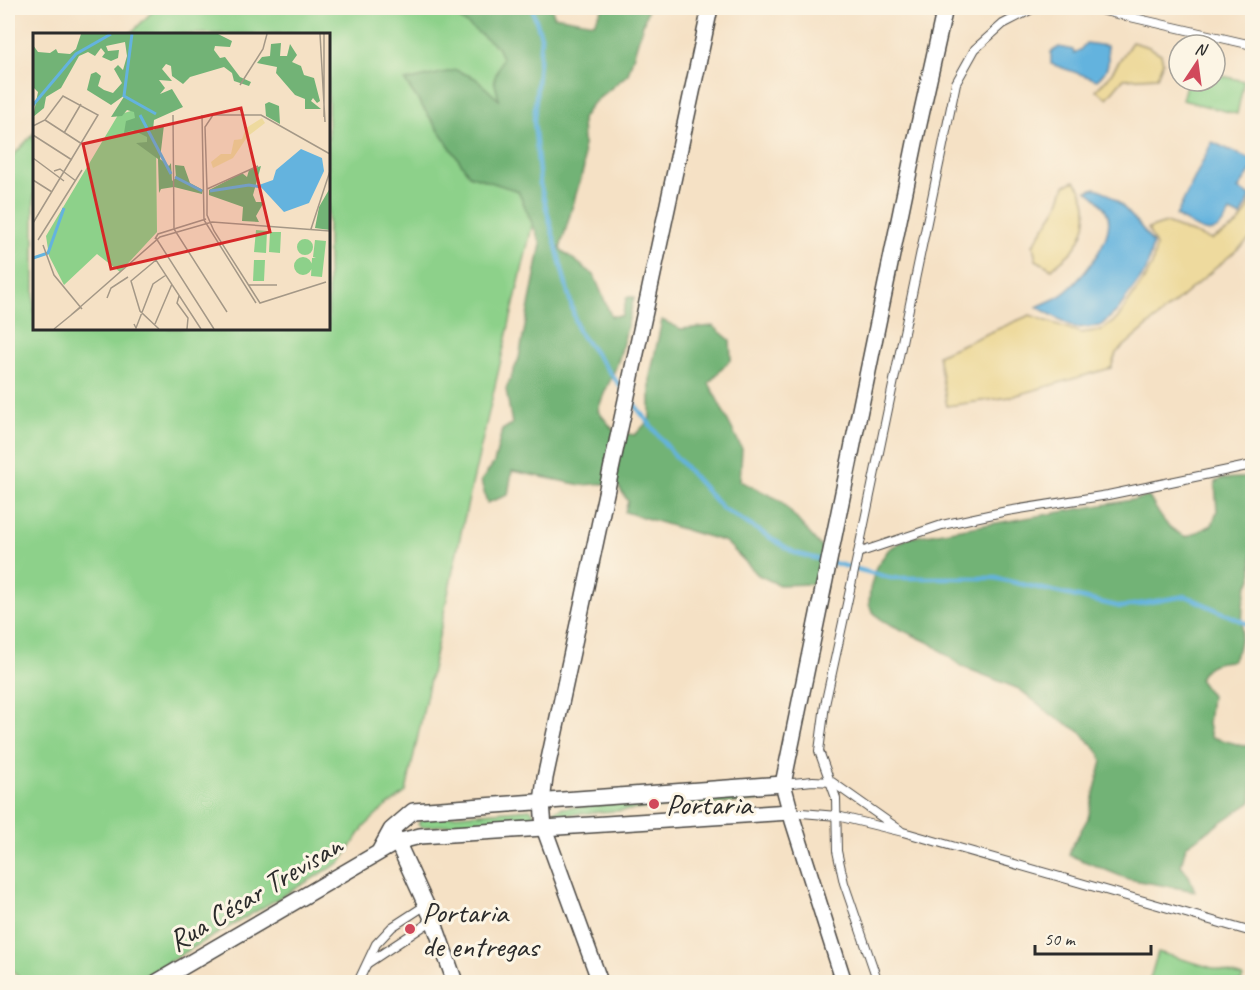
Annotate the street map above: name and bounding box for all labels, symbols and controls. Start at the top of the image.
inset map [33,33,330,330]
north arrow [1167,33,1227,93]
text: N [1193,39,1210,61]
place label: Portaria [666,785,754,823]
marker: Portaria [647,797,661,811]
street label: Rua César Trevisan [161,825,350,960]
place label: Portaria de entregas [422,893,541,965]
scale bar [1035,918,1150,956]
marker: Portaria de entregas [403,922,417,936]
text: 50 m [1044,928,1077,950]

